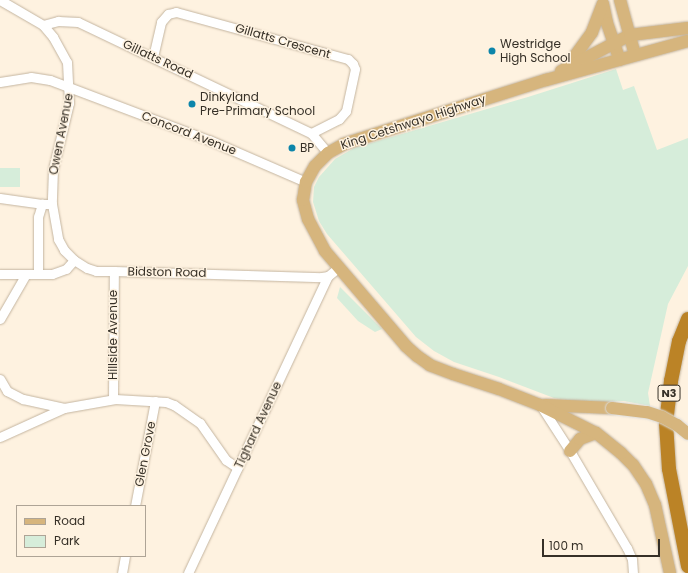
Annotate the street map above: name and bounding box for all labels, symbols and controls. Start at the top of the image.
street label: Gillatts Crescent [234,20,332,62]
street label: Gillatts Road [121,36,195,82]
place label: Westridge High School [500,37,571,65]
marker: Westridge High School [487,46,497,56]
place label: Dinkyland Pre-Primary School [200,90,315,118]
street label: Owen Avenue [46,92,76,176]
street label: King Cetshwayo Highway [339,92,487,152]
marker: Dinkyland Pre-Primary School [187,99,197,109]
street label: Concord Avenue [140,108,238,158]
place label: BP [300,141,314,155]
marker: BP [287,143,297,153]
street label: Bidston Road [127,264,207,280]
street label: Hillside Avenue [106,290,120,380]
street label: Tighard Avenue [232,379,284,471]
road number: N3 [657,384,681,402]
street label: Glen Grove [132,420,158,488]
legend [16,505,146,557]
text: Road [54,512,85,529]
scale bar [544,531,662,557]
text: Park [54,532,80,549]
text: 100 m [549,537,583,554]

